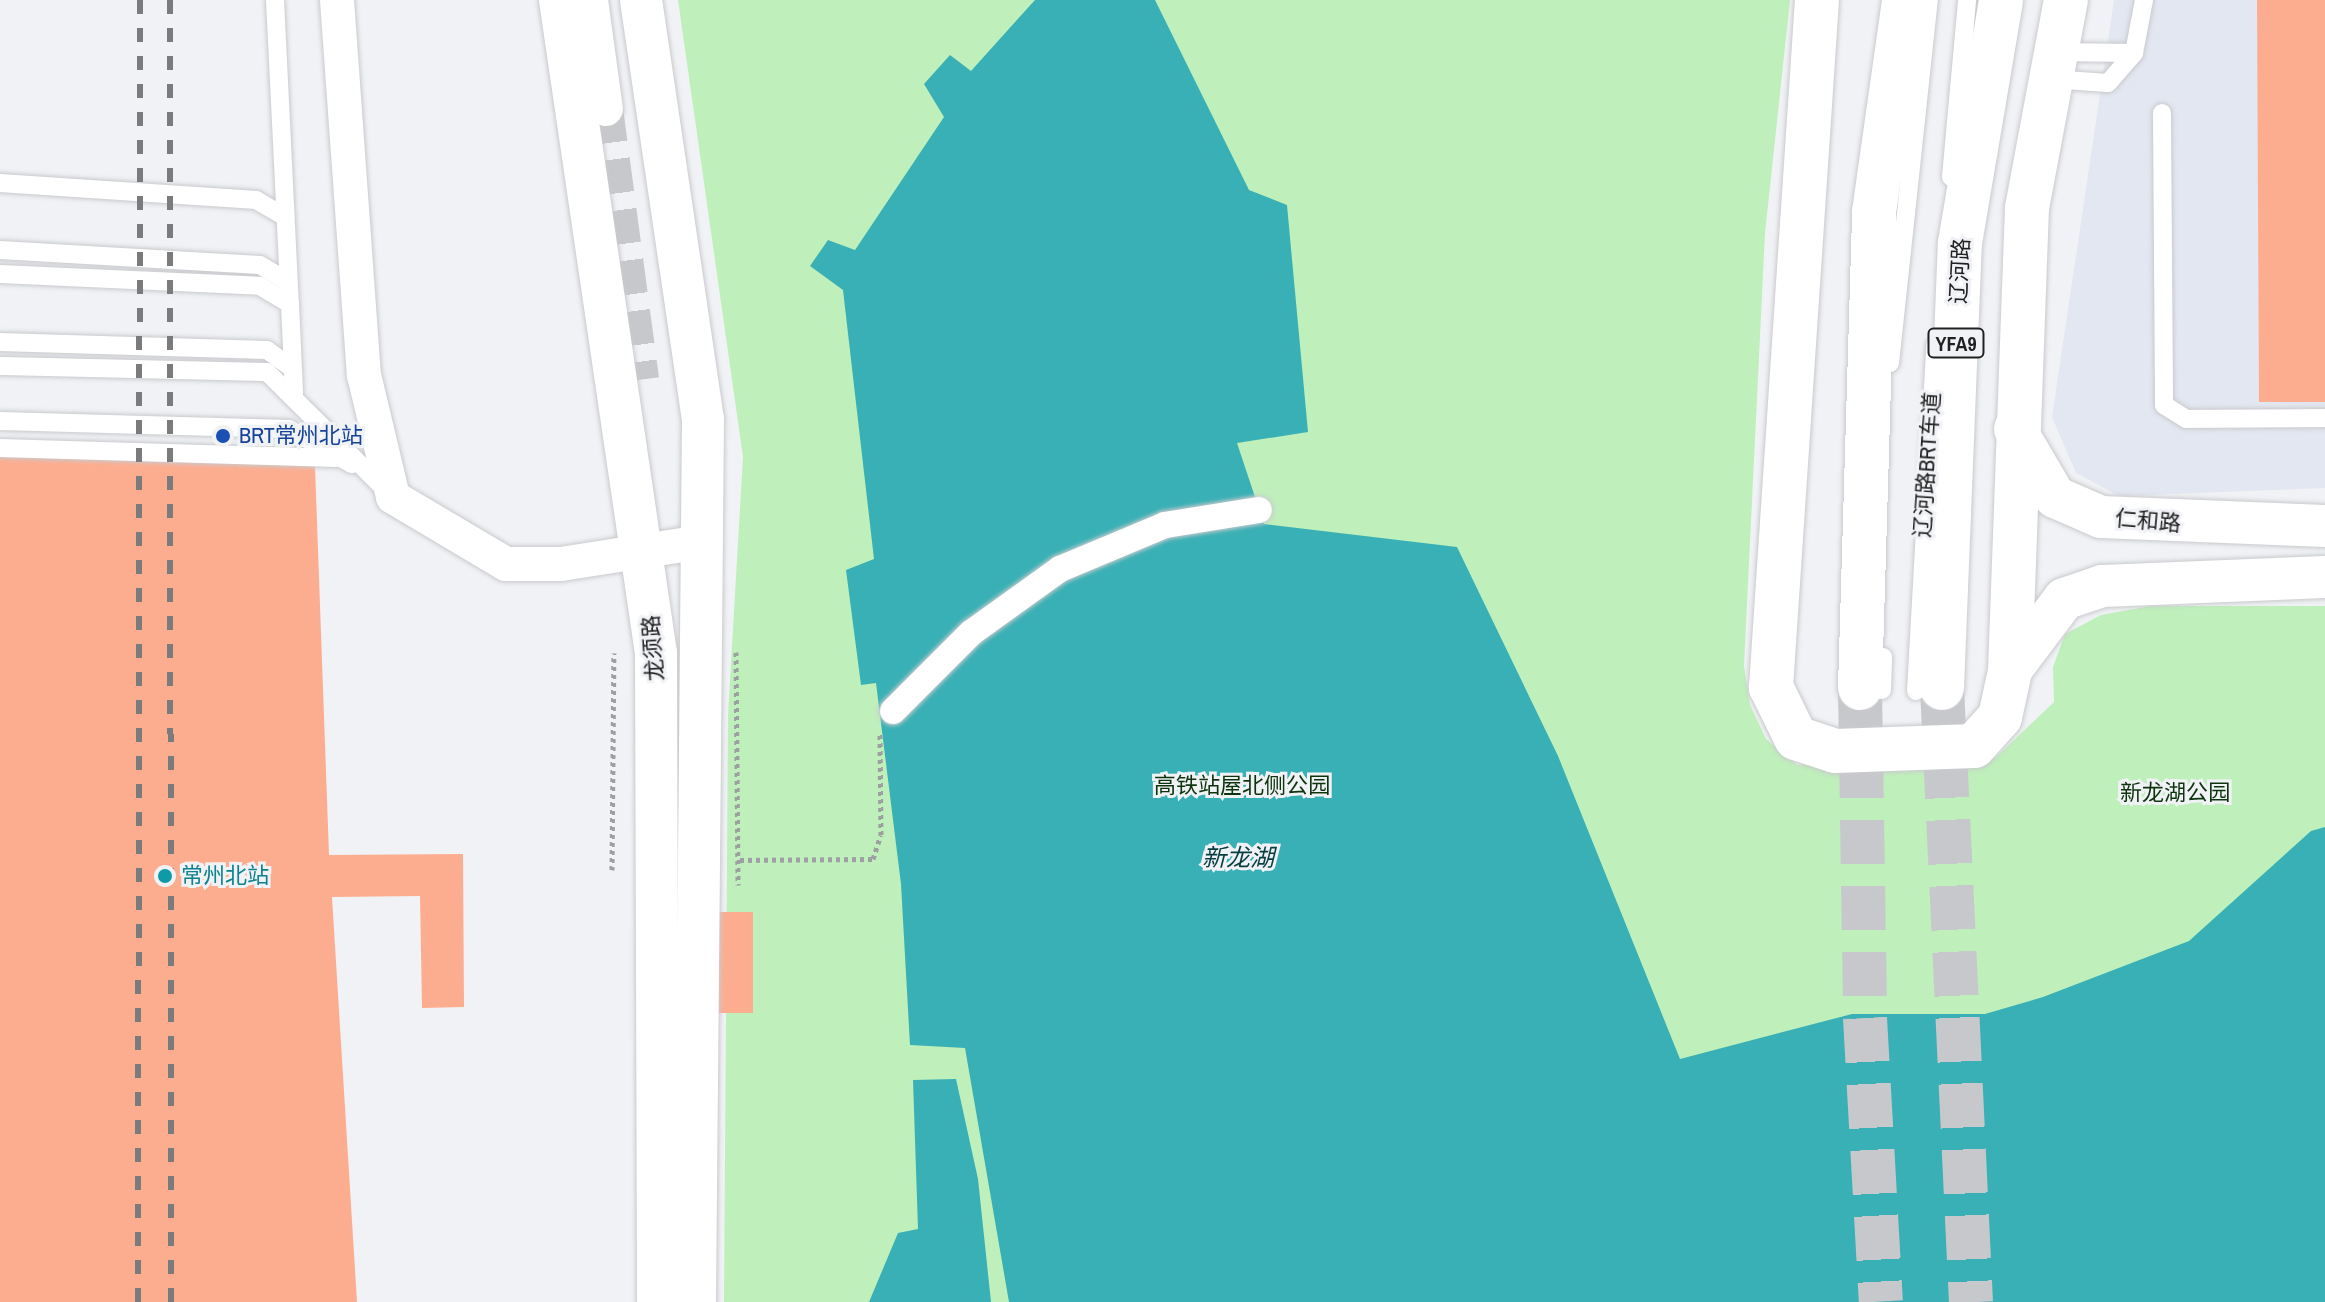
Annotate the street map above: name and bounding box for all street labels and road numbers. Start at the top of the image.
street label: 辽河路 [1945,237,1975,305]
road number: YFA9 [1926,327,1986,359]
street label: 辽河路BRT车道 [1909,391,1945,539]
street label: 仁和路 [2114,505,2182,537]
street label: 龙须路 [638,614,668,682]

